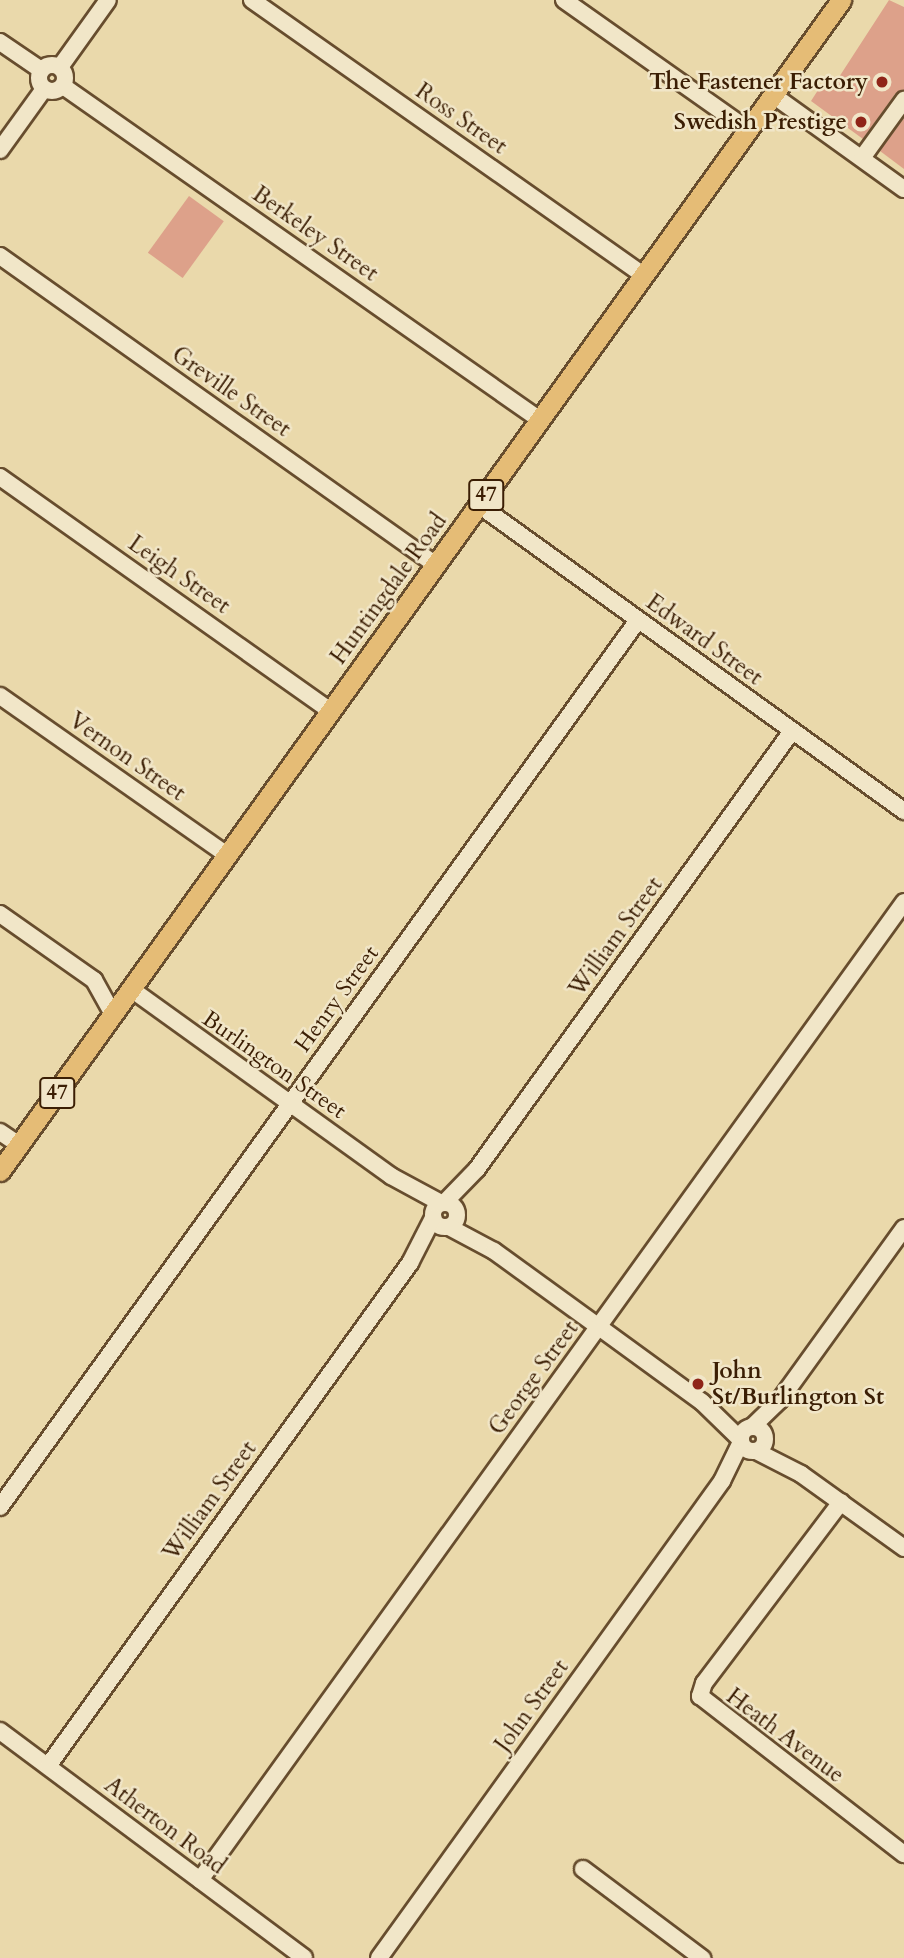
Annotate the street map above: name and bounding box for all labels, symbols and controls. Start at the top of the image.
place label: The Fastener Factory [649,68,868,96]
marker: The Fastener Factory [874,74,890,90]
street label: Ross Street [410,78,512,160]
place label: Swedish Prestige [674,108,847,136]
marker: Swedish Prestige [853,114,869,130]
street label: Berkeley Street [247,180,383,288]
street label: Greville Street [166,341,296,443]
road number: 47 [467,477,505,512]
street label: Huntingdale Road [325,508,453,670]
street label: Leigh Street [123,530,235,620]
street label: Edward Street [640,589,768,691]
street label: Vernon Street [63,707,191,807]
street label: William Street [563,872,669,1002]
street label: Henry Street [289,940,385,1058]
street label: Burlington Street [197,1005,351,1125]
road number: 47 [38,1076,76,1110]
street label: George Street [483,1316,585,1440]
place label: John St/Burlington St [712,1357,884,1411]
marker: John St/Burlington St [690,1376,706,1392]
street label: William Street [157,1436,263,1566]
street label: John Street [489,1654,575,1758]
street label: Heath Avenue [721,1683,849,1789]
street label: Atherton Road [99,1771,231,1881]

